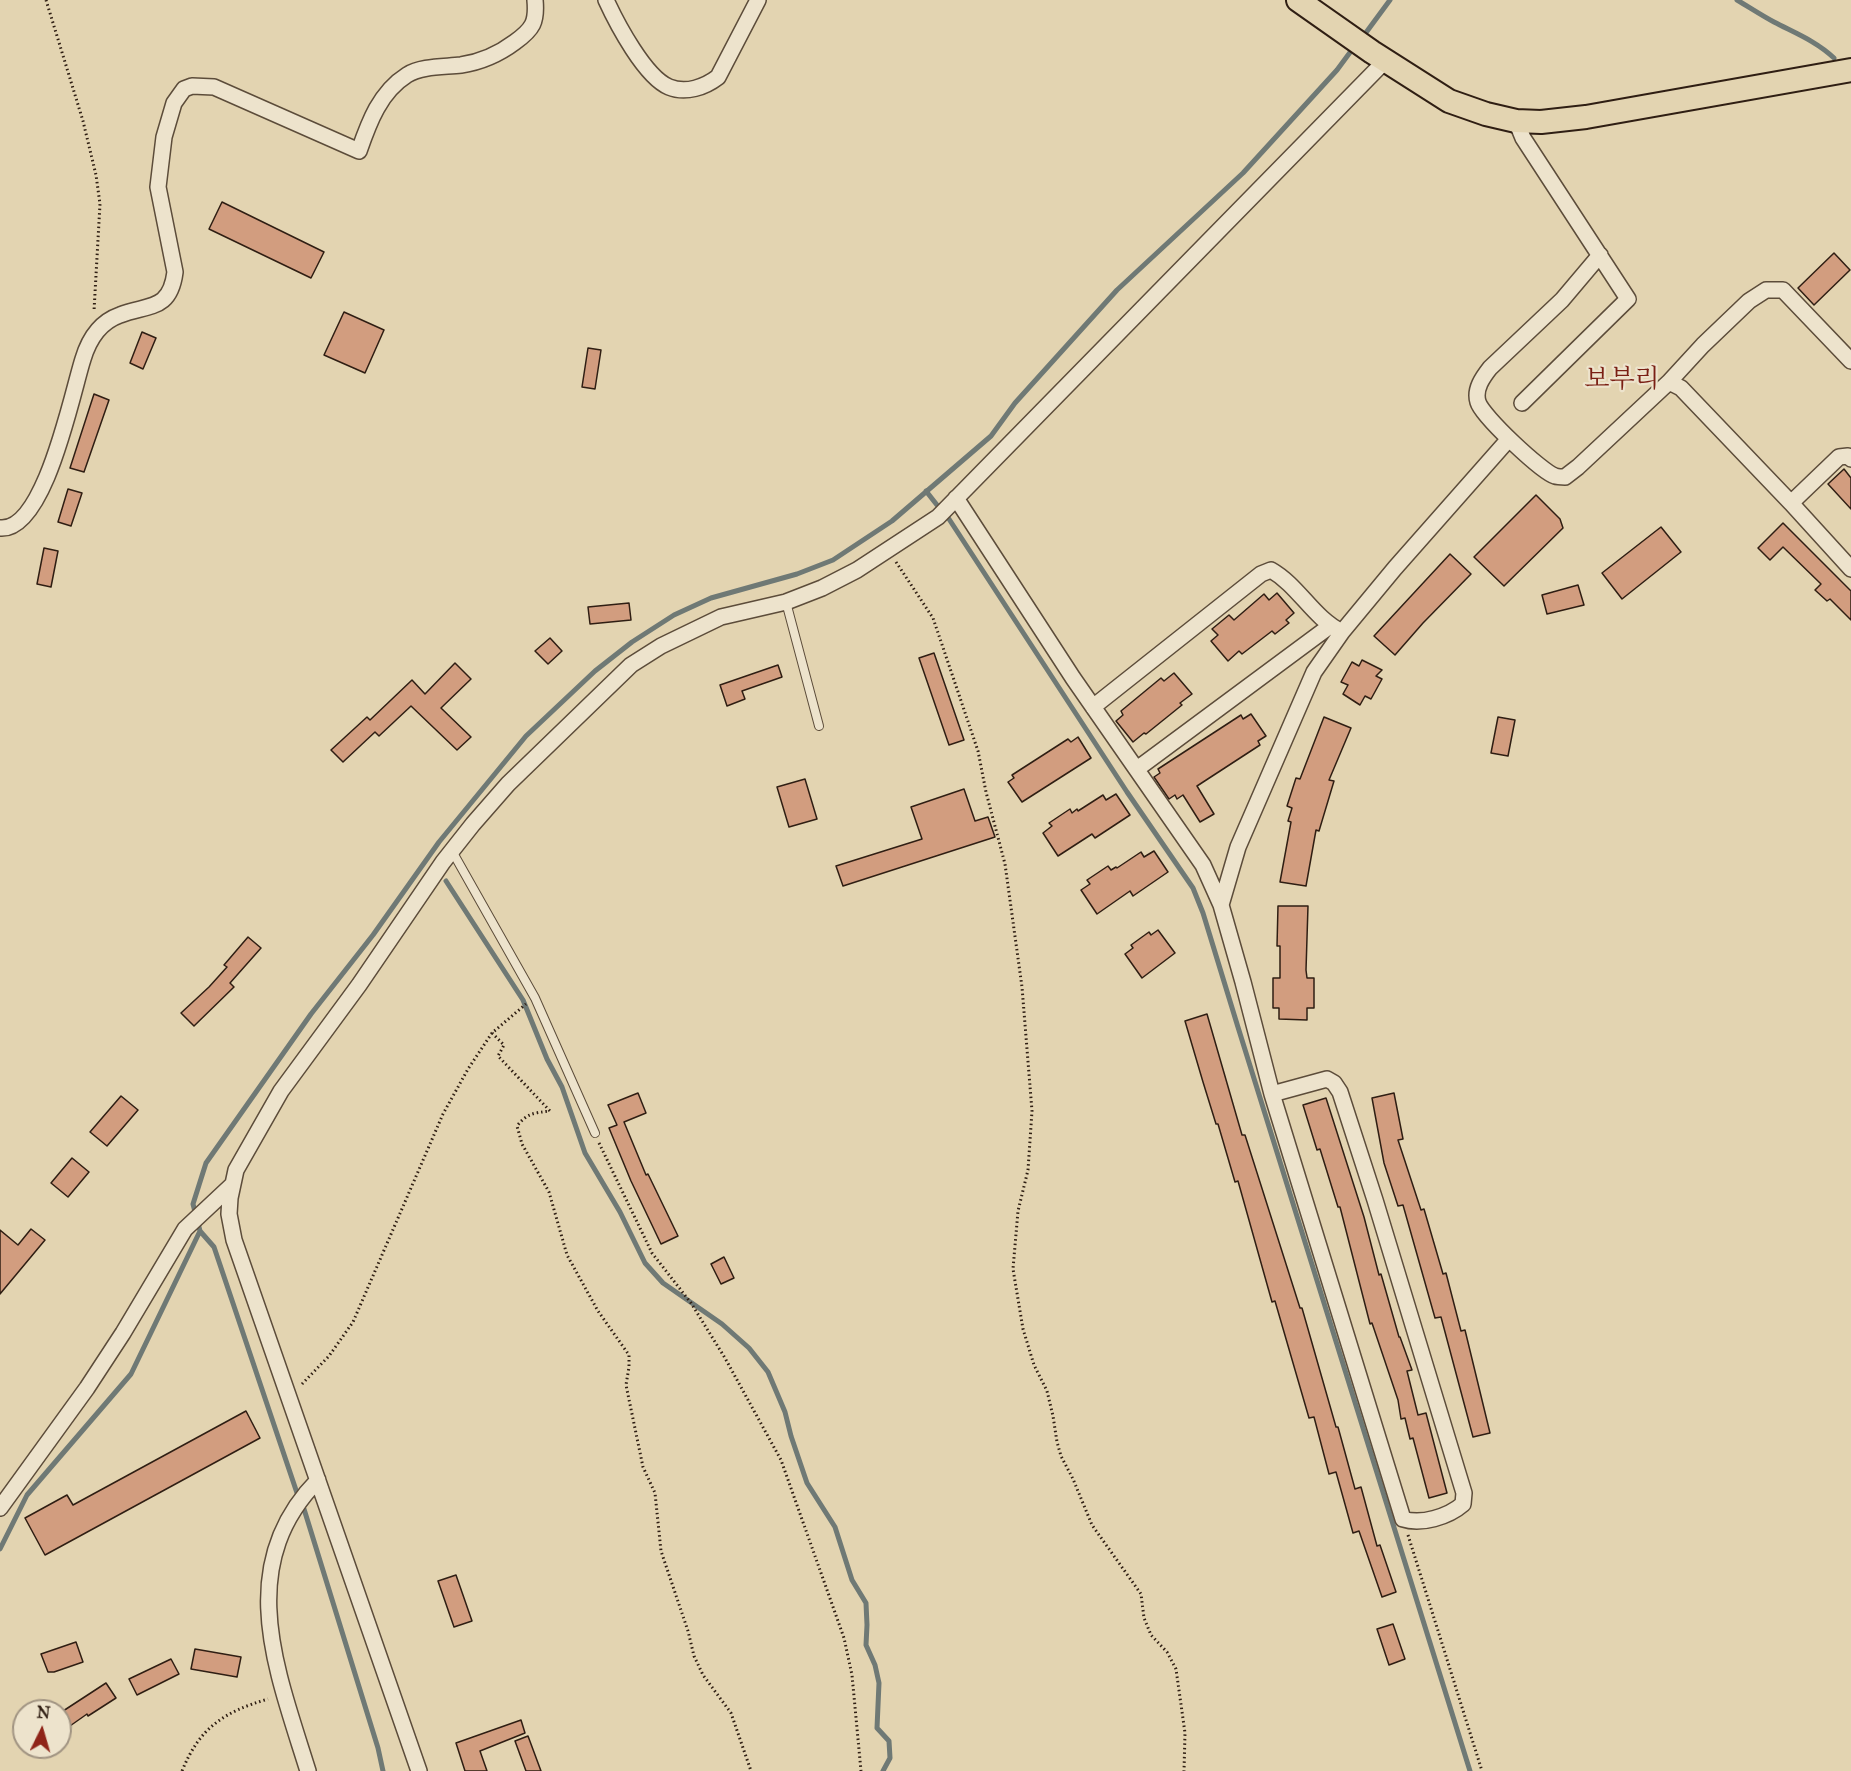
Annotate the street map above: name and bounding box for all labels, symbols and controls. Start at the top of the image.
district label: 보부리 [1584,365,1660,397]
north arrow [12,1699,72,1759]
text: N [36,1703,51,1723]

